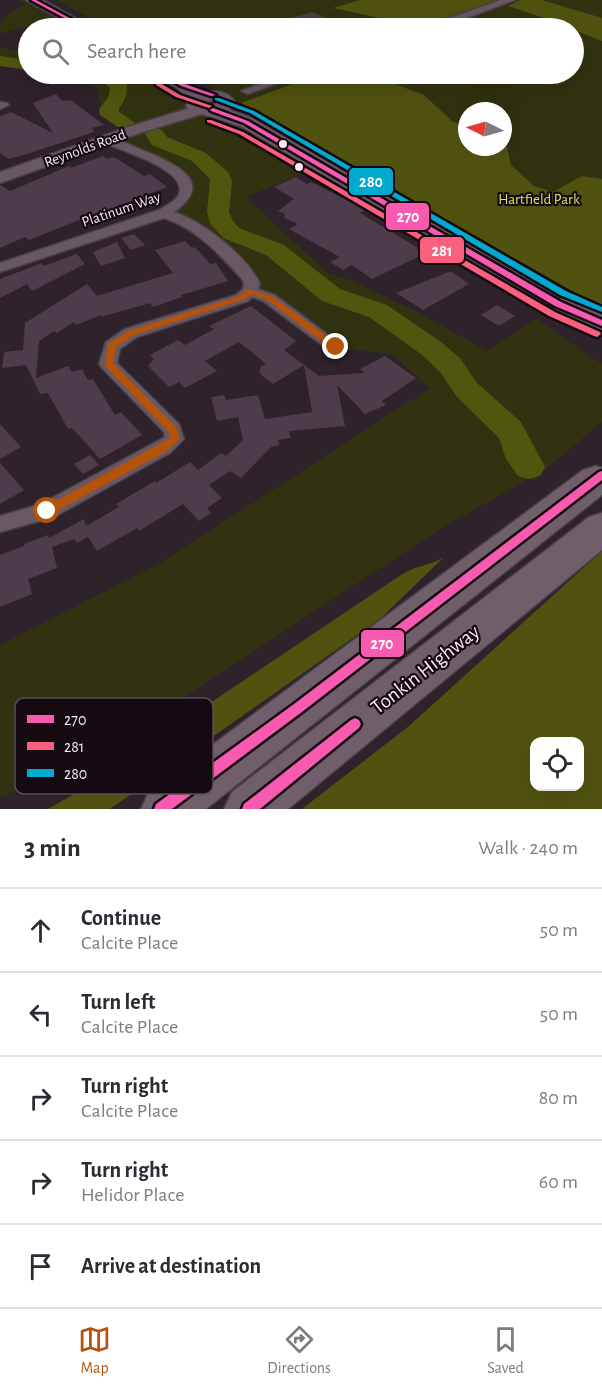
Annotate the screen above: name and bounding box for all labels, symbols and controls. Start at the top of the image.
search box [18,18,584,84]
icon: search [39,35,72,68]
text: Search here [87,40,186,62]
north arrow [458,102,512,156]
street label: Reynolds Road [42,127,128,170]
unlabelled marker [277,138,289,150]
unlabelled marker [293,161,305,173]
line badge: 280 [348,167,394,196]
text: 280 [359,174,383,190]
street label: Platinum Way [80,189,163,230]
park label: Hartfield Park [498,192,580,207]
line badge: 270 [385,202,430,231]
text: 270 [397,209,419,225]
line badge: 281 [419,236,465,264]
text: 281 [431,243,453,259]
route end [322,333,348,359]
route start [33,497,59,523]
street label: Tonkin Highway [367,621,483,718]
line badge: 270 [360,629,405,658]
text: 270 [371,636,393,652]
legend [15,698,213,794]
text: 270 [64,712,86,728]
map controls [530,737,584,791]
button: locate [530,737,584,791]
text: 281 [64,739,84,755]
text: 280 [64,766,87,782]
text: 3 min [24,835,81,861]
text: Walk · 240 m [478,838,578,858]
text: Continue [81,907,161,929]
icon: ahead [24,914,57,947]
text: 50 m [540,920,578,940]
text: Calcite Place [81,933,178,953]
text: Turn left [81,991,155,1013]
icon: left [24,998,57,1031]
text: 50 m [540,1004,578,1024]
text: Calcite Place [81,1017,178,1037]
text: Turn right [81,1075,168,1097]
icon: right [24,1082,57,1115]
text: 80 m [539,1088,578,1108]
text: Calcite Place [81,1101,178,1121]
text: Turn right [81,1159,168,1181]
icon: right [24,1166,57,1199]
text: 60 m [539,1172,578,1192]
text: Helidor Place [81,1185,185,1205]
icon: arrive [24,1250,57,1283]
text: Arrive at destination [81,1255,261,1277]
tab: Map [78,1323,111,1378]
tab: Directions [267,1323,331,1378]
tab: Saved [487,1323,524,1378]

